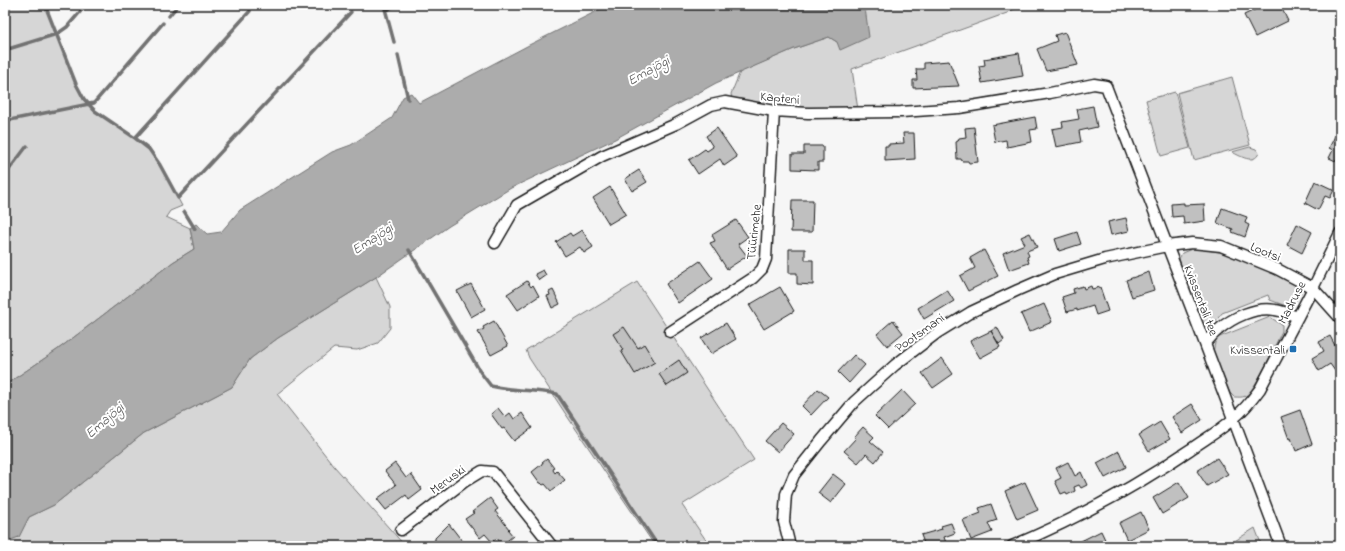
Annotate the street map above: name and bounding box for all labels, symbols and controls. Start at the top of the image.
water label: Emajõgi [624,50,675,92]
street label: Kapteni [759,87,800,110]
street label: Tüürimehe [742,203,767,261]
water label: Emajõgi [348,217,399,261]
street label: Lootsi [1247,237,1284,267]
street label: Kvissentali tee [1178,262,1223,339]
street label: Madruse [1273,278,1311,328]
street label: Pootsmani [891,309,949,357]
place label: Kvissentali [1230,341,1285,360]
marker: Kvissentali [1288,344,1298,354]
water label: Emajõgi [81,397,130,444]
street label: Meruski [426,461,470,500]

